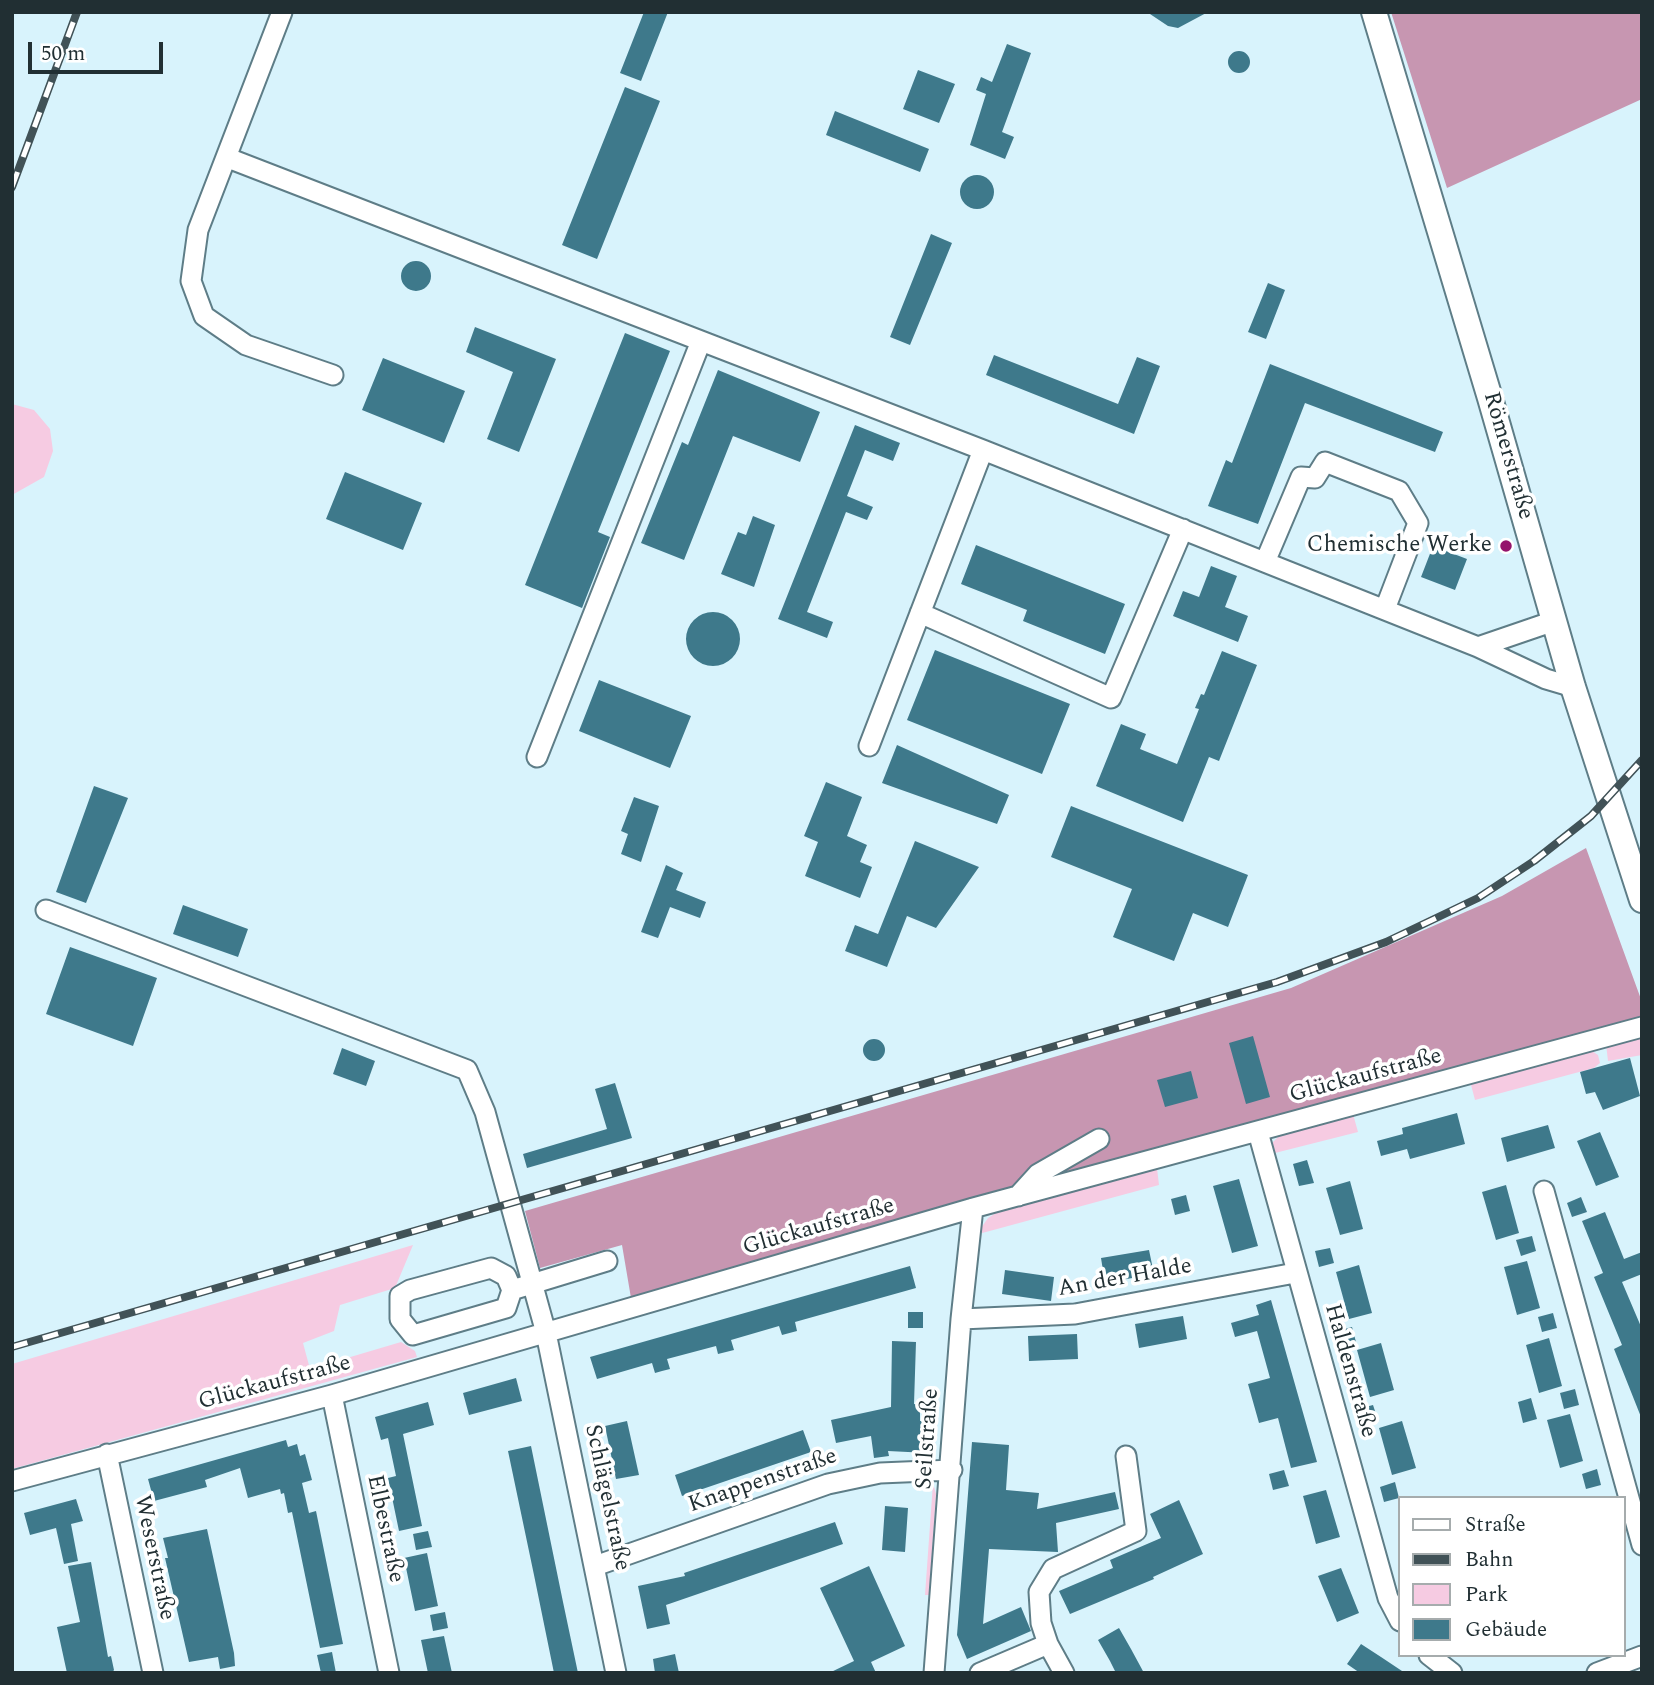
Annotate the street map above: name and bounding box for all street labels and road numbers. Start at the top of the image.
street label: Römerstraße [1476,389,1538,523]
street label: Glückaufstraße [1287,1043,1445,1111]
street label: Glückaufstraße [740,1193,898,1263]
street label: An der Halde [1056,1254,1194,1304]
street label: Haldenstraße [1317,1301,1381,1441]
street label: Glückaufstraße [196,1350,354,1418]
street label: Seilstraße [912,1387,946,1491]
street label: Schlägelstraße [577,1422,635,1574]
street label: Knappenstraße [685,1444,841,1520]
street label: Elbestraße [359,1473,409,1585]
street label: Weserstraße [126,1493,180,1623]

